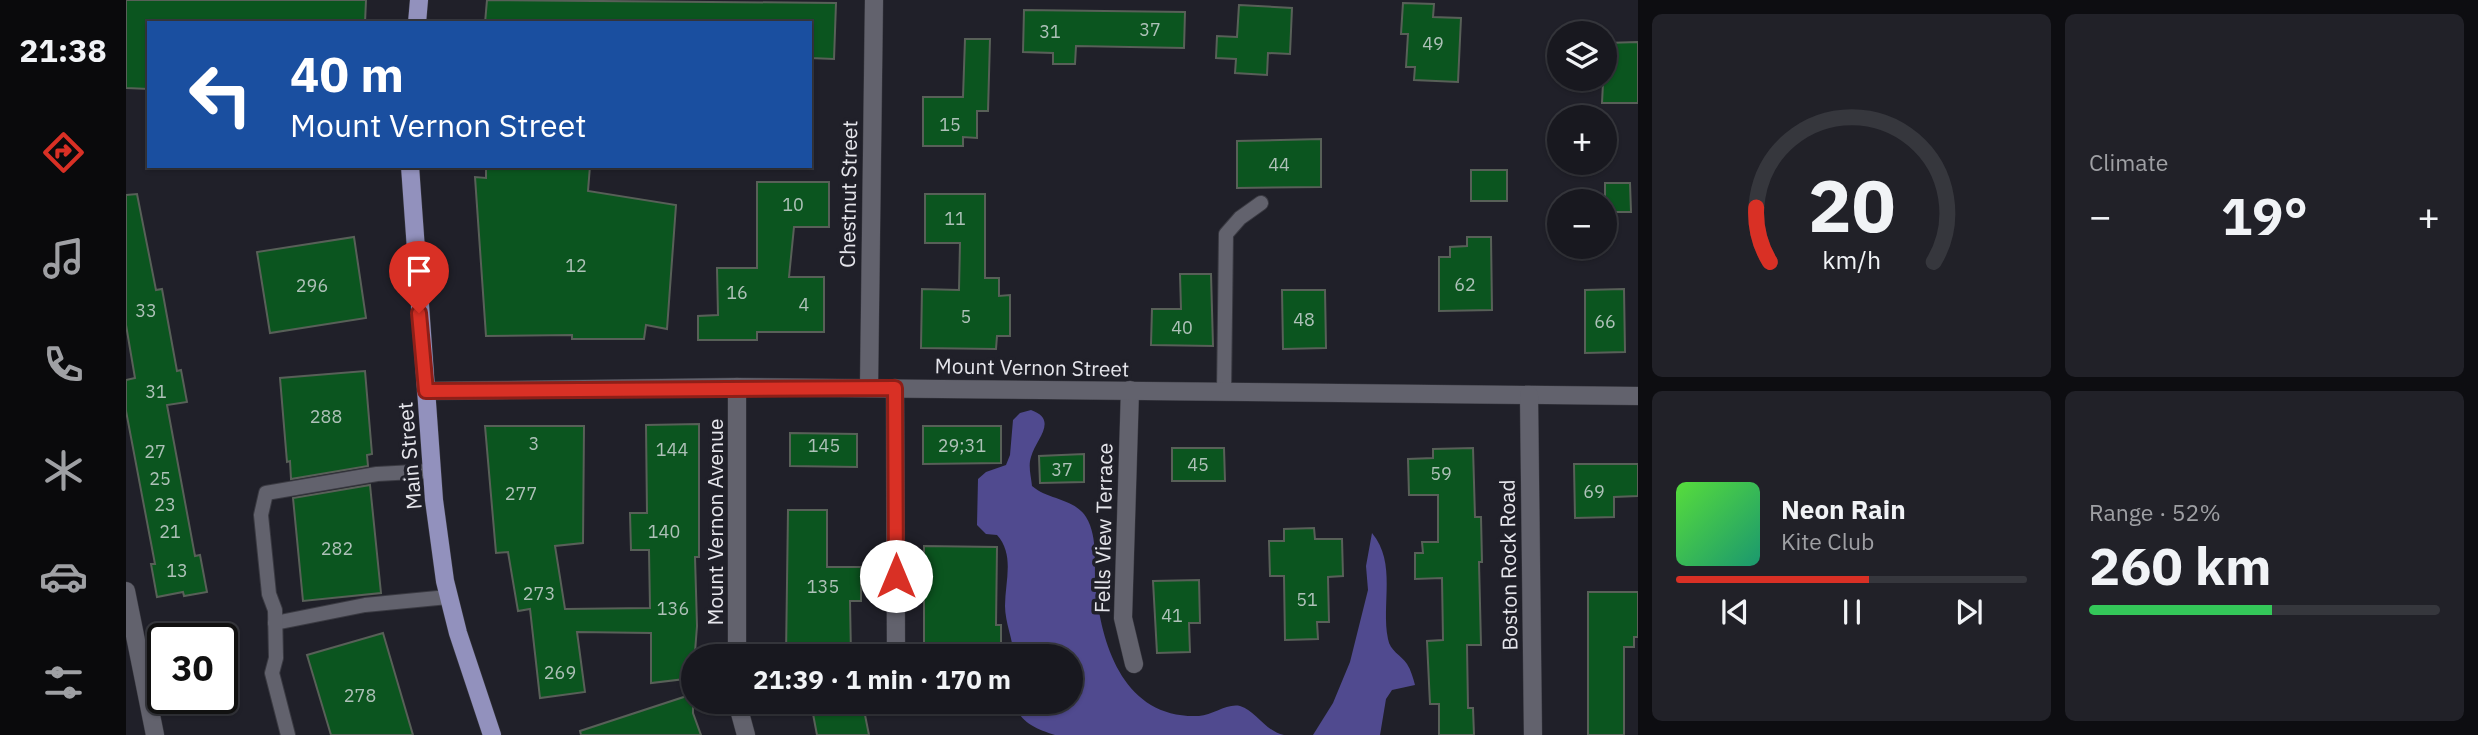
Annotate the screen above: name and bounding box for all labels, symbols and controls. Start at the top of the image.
house number: 37 [1139,18,1161,41]
house number: 31 [1039,20,1061,43]
map controls [1547,21,1617,259]
button: layers [1547,21,1617,91]
text: 21:38 [19,29,107,71]
house number: 49 [1422,32,1444,55]
text: 40 m [290,42,404,105]
icon: left [175,49,266,140]
text: Mount Vernon Street [290,104,586,146]
button: + [1547,105,1617,175]
house number: 15 [939,113,961,136]
street label: Chestnut Street [833,120,863,268]
icon: directions [39,128,88,177]
text: Climate [2089,147,2168,177]
house number: 44 [1268,153,1290,176]
text: 20 [1808,157,1895,252]
text: 19° [2221,182,2308,249]
button: − [1547,189,1617,259]
text: − [2089,191,2112,240]
text: + [2417,191,2440,240]
house number: 10 [782,193,804,216]
house number: 11 [944,207,966,230]
icon: music [39,234,88,283]
pin [389,241,449,313]
text: km/h [1822,242,1881,275]
icon: arrive [400,252,438,290]
house number: 12 [565,254,587,277]
house number: 62 [1454,273,1476,296]
house number: 296 [296,274,328,297]
house number: 16 [726,281,748,304]
house number: 4 [799,293,810,316]
house number: 33 [135,299,157,322]
house number: 5 [961,305,971,328]
house number: 48 [1293,308,1315,331]
house number: 66 [1594,310,1616,333]
house number: 40 [1171,316,1193,339]
icon: phone [39,340,88,389]
street label: Mount Vernon Street [934,351,1130,383]
house number: 31 [145,380,167,403]
street label: Main Street [390,401,428,511]
house number: 288 [310,405,342,428]
street label: Mount Vernon Avenue [701,418,729,626]
house number: 3 [529,432,539,455]
house number: 145 [808,434,840,457]
house number: 29;31 [938,434,986,457]
house number: 144 [656,438,688,461]
house number: 27 [144,440,166,463]
street label: Fells View Terrace [1088,443,1118,613]
icon: climate [39,446,88,495]
house number: 45 [1187,453,1209,476]
house number: 37 [1051,458,1073,481]
house number: 59 [1430,462,1452,485]
house number: 25 [149,467,171,490]
street label: Boston Rock Road [1493,479,1523,651]
house number: 69 [1583,480,1605,503]
house number: 277 [505,482,537,505]
text: Neon Rain [1781,492,1906,526]
house number: 23 [154,493,176,516]
text: Range · 52% [2089,497,2221,527]
house number: 21 [159,520,181,543]
house number: 140 [648,520,680,543]
text: Kite Club [1781,526,1874,556]
text: 260 km [2089,532,2271,599]
house number: 282 [321,537,353,560]
position arrow [859,539,933,613]
icon: car [39,552,88,601]
house number: 13 [166,559,188,582]
house number: 135 [807,575,839,598]
house number: 273 [523,582,555,605]
house number: 51 [1296,588,1318,611]
icon: previous [1716,593,1754,631]
icon: pause [1833,593,1871,631]
icon: next [1950,593,1988,631]
house number: 136 [657,597,689,620]
house number: 41 [1161,604,1183,627]
speed limit sign: 30 [147,623,238,714]
icon: filters [39,658,88,707]
house number: 269 [544,661,576,684]
text: 21:39 · 1 min · 170 m [753,662,1011,696]
house number: 278 [344,684,376,707]

